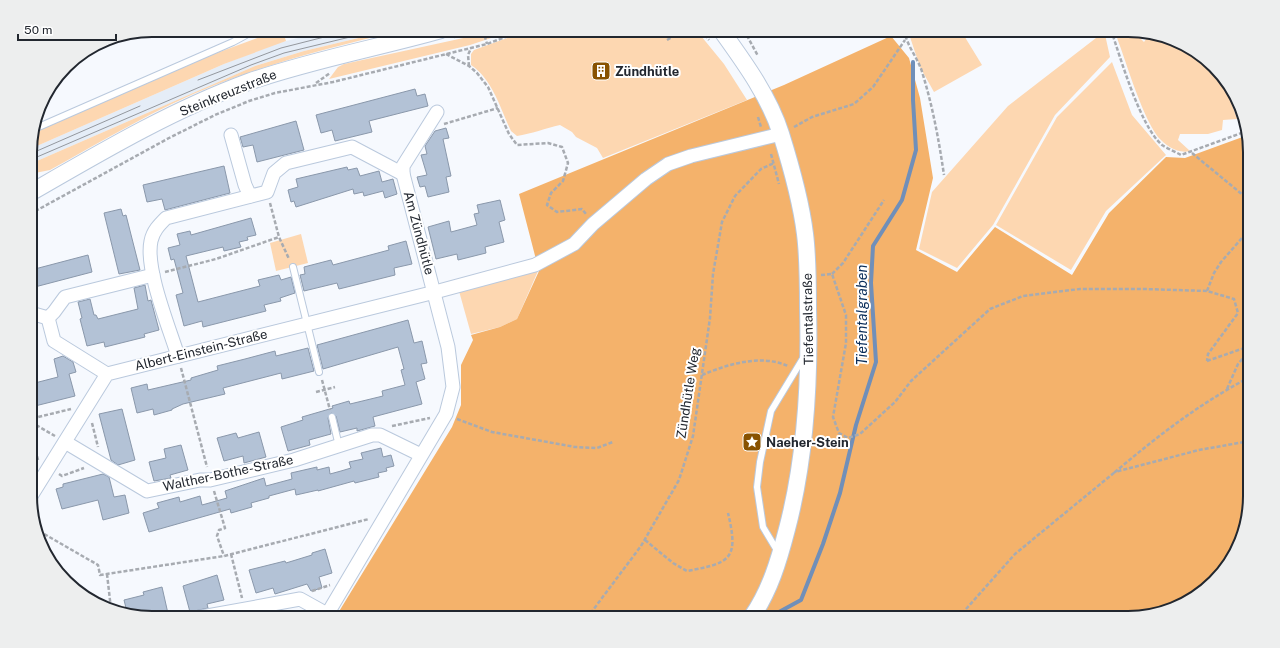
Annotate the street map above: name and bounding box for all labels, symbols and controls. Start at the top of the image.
scale bar [18,16,116,42]
text: 50 m [24,23,52,37]
building icon: Zündhütle [590,60,612,82]
place label: Zündhütle [615,64,679,79]
street label: Steinkreuzstraße [177,67,279,119]
street label: Am Zündhütle [401,190,437,276]
water label: Tiefentalgraben [854,265,870,365]
street label: Tiefentalstraße [800,273,816,365]
street label: Albert-Einstein-Straße [133,326,269,374]
street label: Zündhütle Weg [673,346,703,440]
place icon: Naeher-Stein [741,431,763,453]
place label: Naeher-Stein [766,435,849,450]
street label: Walther-Bothe-Straße [161,452,295,494]

